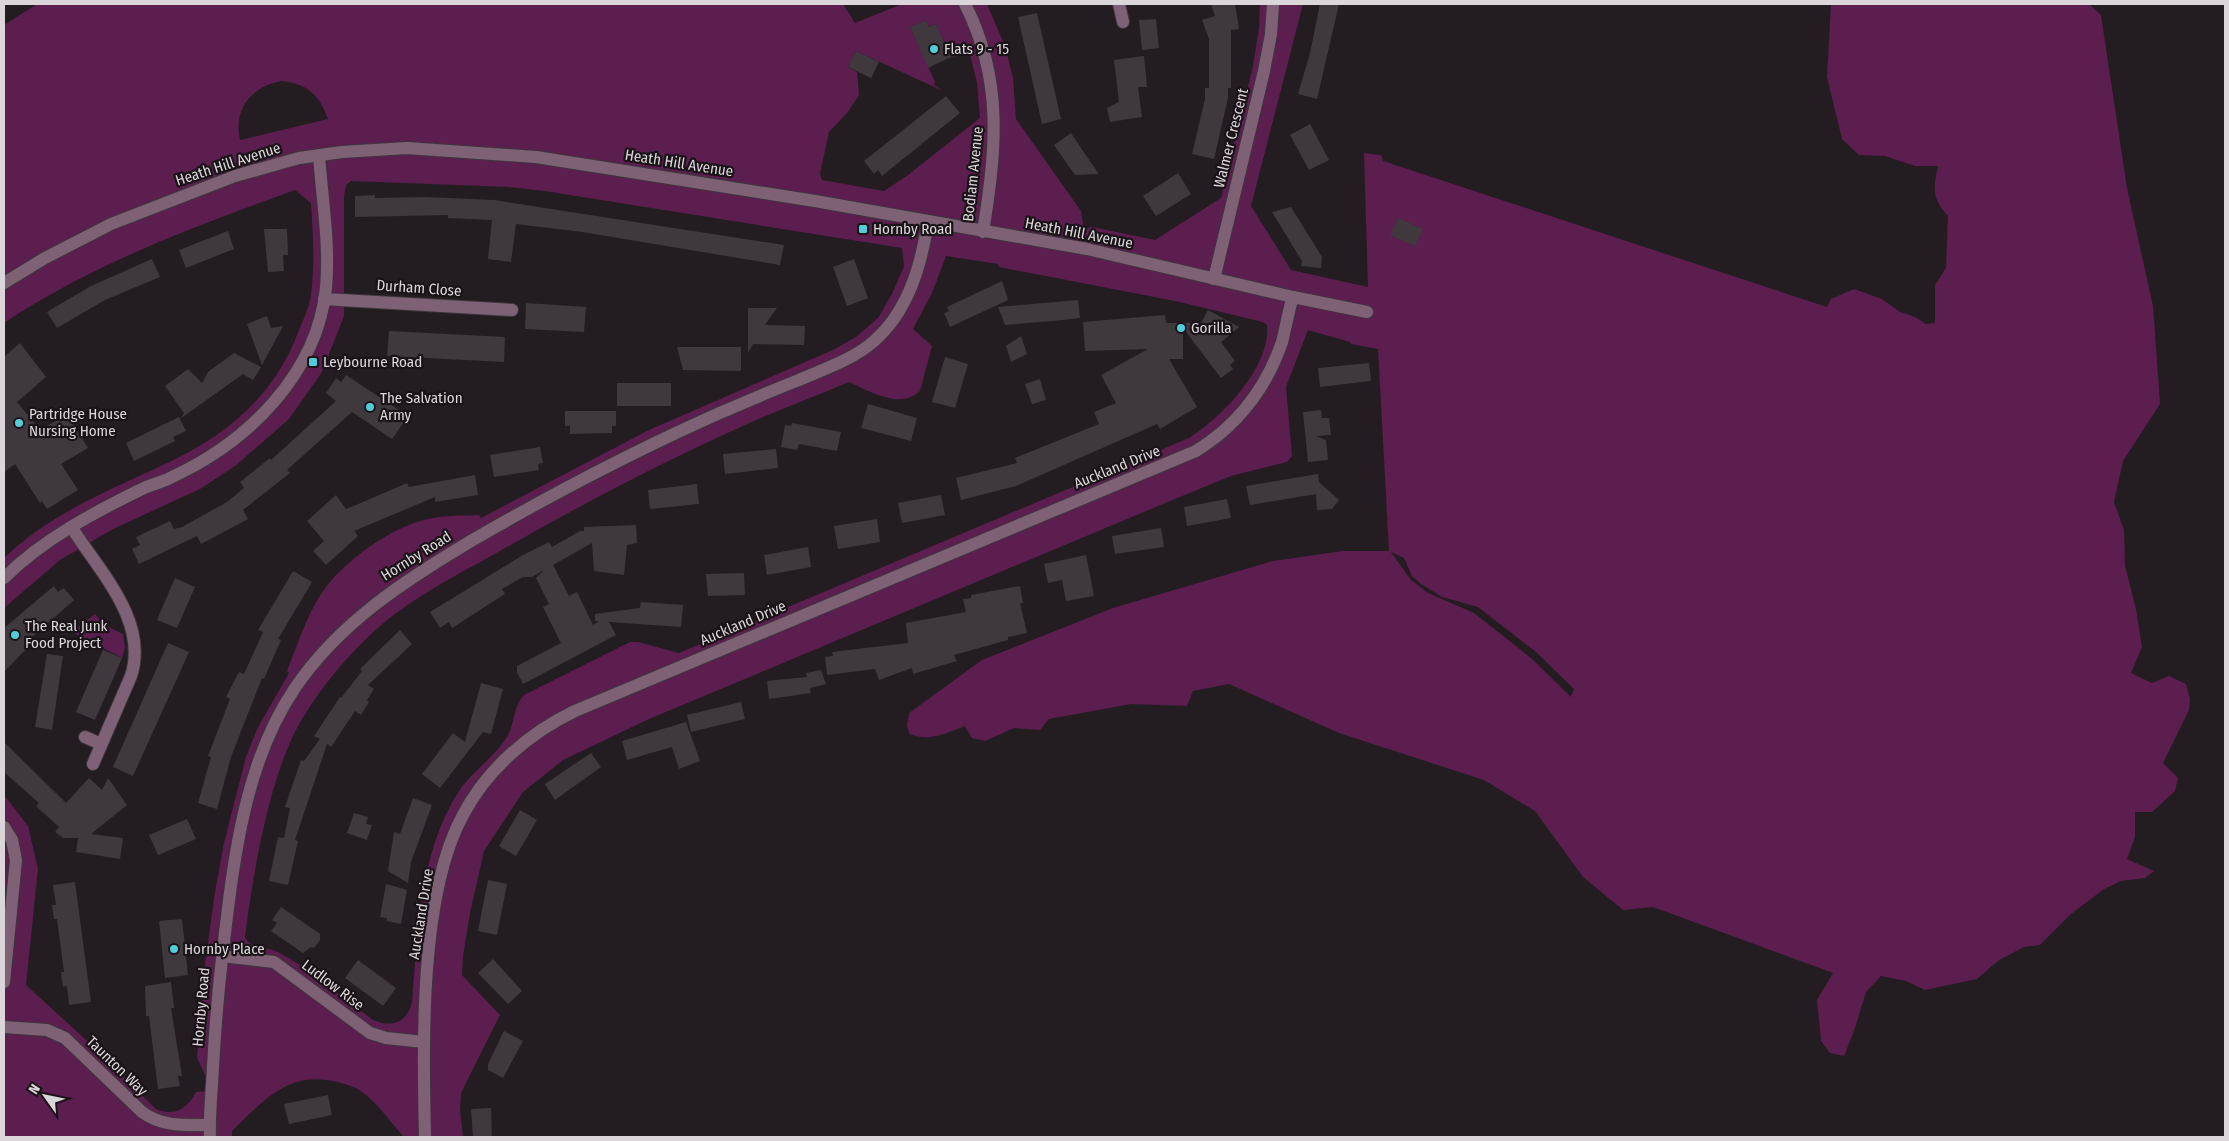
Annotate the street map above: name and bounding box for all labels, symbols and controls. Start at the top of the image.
place label: Flats 9 - 15 [944,40,1009,58]
marker: Flats 9 - 15 [928,43,940,55]
street label: Walmer Crescent [1210,86,1252,190]
street label: Bodiam Avenue [959,126,987,222]
street label: Heath Hill Avenue [173,139,283,189]
street label: Heath Hill Avenue [624,146,734,180]
street label: Heath Hill Avenue [1024,214,1134,252]
place label: Hornby Road [873,220,952,238]
marker: Hornby Road [857,223,869,235]
street label: Durham Close [376,276,462,300]
place label: Gorilla [1191,319,1232,337]
marker: Gorilla [1175,322,1187,334]
place label: Leybourne Road [323,353,422,371]
marker: Leybourne Road [307,356,319,368]
place label: The Salvation Army [380,389,463,424]
marker: The Salvation Army [364,401,376,413]
place label: Partridge House Nursing Home [29,405,127,440]
marker: Partridge House Nursing Home [13,417,25,429]
street label: Auckland Drive [1071,441,1163,493]
street label: Hornby Road [378,527,454,585]
street label: Auckland Drive [697,597,789,649]
place label: The Real Junk Food Project [25,617,108,652]
marker: The Real Junk Food Project [9,629,21,641]
street label: Auckland Drive [405,867,437,961]
place label: Hornby Place [184,940,265,958]
marker: Hornby Place [168,943,180,955]
street label: Ludlow Rise [298,956,368,1014]
street label: Hornby Road [189,967,213,1047]
street label: Taunton Way [83,1032,151,1100]
north arrow [20,1071,70,1121]
text: N [25,1081,44,1097]

